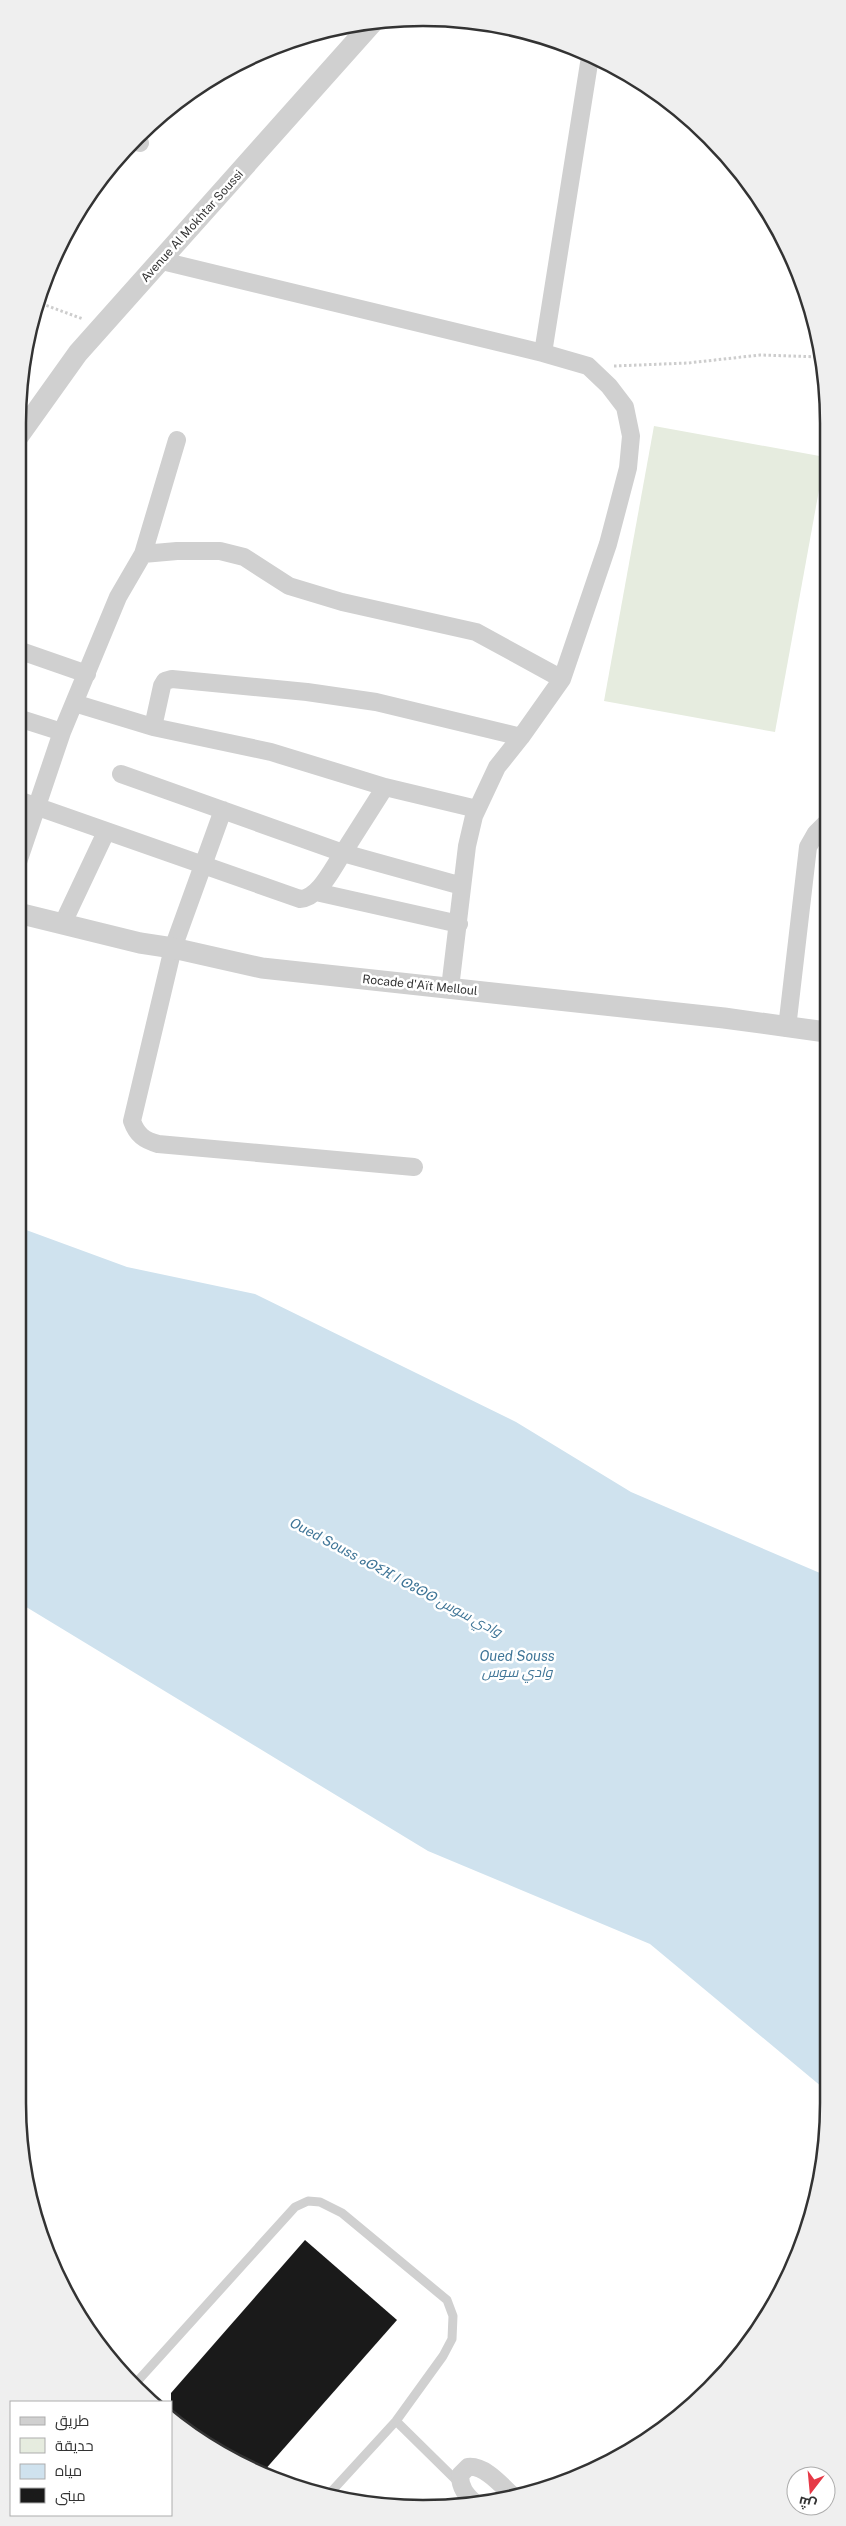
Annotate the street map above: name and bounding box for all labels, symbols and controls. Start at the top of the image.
street label: Avenue Al Mokhtar Soussi [138,167,246,285]
street label: Rocade d'Aït Melloul [362,972,479,998]
water label: Oued Souss ⴰⵙⵉⴼ ⵏ ⵙⵓⵙⵙ وادي سوس [286,1514,506,1644]
water label: Oued Souss وادي سوس [479,1648,555,1684]
legend [10,2401,172,2516]
text: طريق [55,2412,89,2431]
text: حديقة [55,2437,94,2454]
text: مياه [55,2462,82,2479]
north arrow [786,2466,836,2516]
text: مبنى [55,2487,86,2506]
text: ش [797,2492,819,2514]

